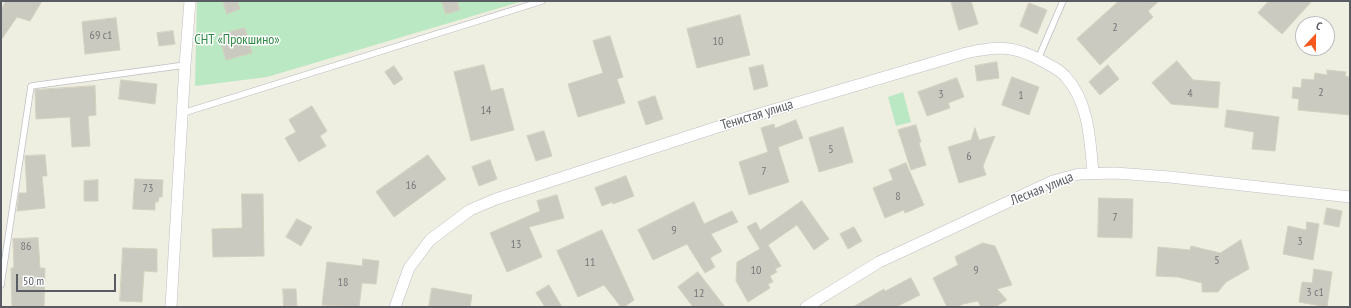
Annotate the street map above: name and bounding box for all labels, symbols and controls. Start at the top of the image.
north arrow [1295,16,1335,56]
text: С [1314,18,1324,33]
house number: 2 [1112,21,1118,35]
house number: 69 с1 [89,29,113,43]
park label: СНТ «Прокшино» [194,32,280,48]
house number: 10 [713,35,723,49]
house number: 2 [1318,86,1324,100]
house number: 4 [1187,87,1193,101]
house number: 3 [938,88,944,102]
house number: 1 [1018,89,1024,103]
street label: Тенистая улица [719,96,795,134]
house number: 14 [481,104,491,118]
house number: 5 [828,143,834,157]
house number: 6 [966,150,972,164]
house number: 7 [761,165,767,179]
street label: Лесная улица [1008,169,1076,209]
house number: 16 [406,179,416,193]
house number: 73 [143,182,153,196]
house number: 8 [895,190,901,204]
house number: 7 [1112,211,1118,225]
house number: 9 [671,224,677,238]
house number: 3 [1297,235,1303,249]
house number: 13 [511,238,521,252]
house number: 86 [21,240,31,254]
house number: 5 [1214,254,1220,268]
house number: 11 [585,256,595,270]
house number: 10 [751,264,761,278]
house number: 9 [973,264,979,278]
scale bar [18,266,118,292]
text: 50 m [23,273,44,288]
house number: 18 [338,276,348,290]
house number: 3 с1 [1306,286,1324,300]
house number: 12 [694,287,704,301]

